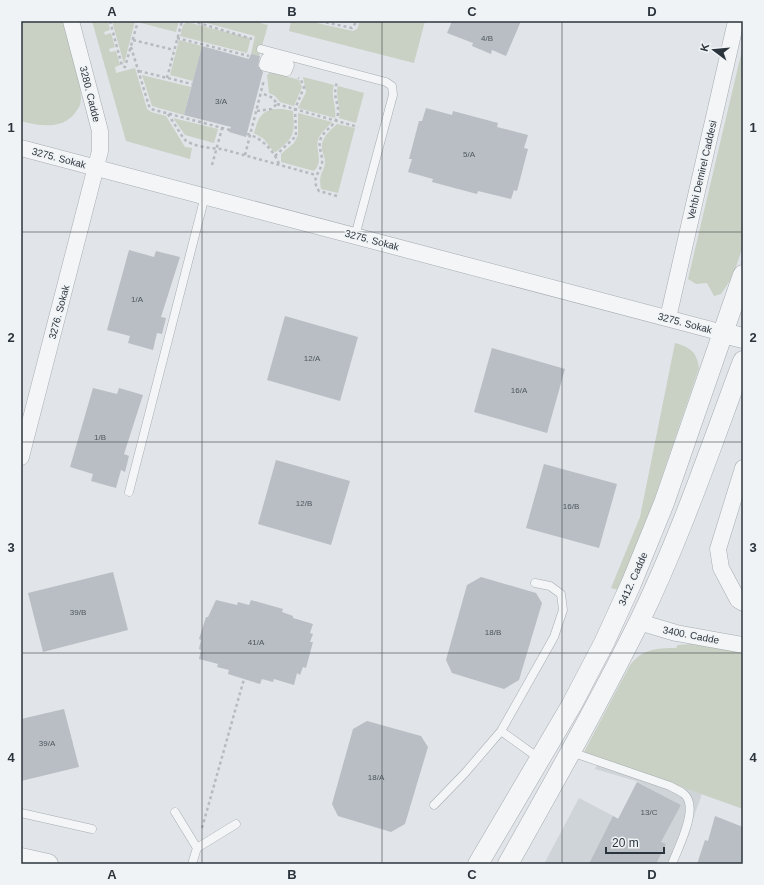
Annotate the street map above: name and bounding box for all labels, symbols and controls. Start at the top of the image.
text: A [107,4,117,19]
text: B [287,4,297,19]
text: C [467,4,477,19]
text: D [647,4,657,19]
north arrow [694,30,734,70]
house number: 4/B [481,34,493,43]
text: K [698,42,711,53]
street label: 3280. Cadde [78,65,102,124]
house number: 3/A [215,97,228,106]
street label: Vehbi Demirel Caddesi [685,119,719,221]
text: 1 [7,120,15,135]
text: 1 [749,120,757,135]
street label: 3275. Sokak [31,145,88,171]
house number: 5/A [463,150,476,159]
street label: 3275. Sokak [344,227,401,253]
street label: 3276. Sokak [46,283,72,340]
house number: 1/A [131,295,144,304]
street label: 3275. Sokak [657,310,714,336]
text: 2 [7,330,15,345]
text: 2 [749,330,757,345]
house number: 12/A [304,354,321,363]
house number: 16/A [511,386,528,395]
house number: 1/B [94,433,106,442]
house number: 12/B [296,499,312,508]
house number: 16/B [563,502,579,511]
text: 3 [7,540,15,555]
text: 3 [749,540,757,555]
street label: 3412. Cadde [616,550,650,607]
house number: 39/B [70,608,86,617]
street label: 3400. Cadde [662,624,721,646]
house number: 18/B [485,628,501,637]
house number: 41/A [248,638,265,647]
house number: 39/A [39,739,56,748]
text: 4 [7,750,15,765]
text: 4 [749,750,757,765]
house number: 18/A [368,773,385,782]
house number: 13/C [641,808,658,817]
scale bar [606,829,664,855]
text: 20 m [612,836,639,850]
text: A [107,867,117,882]
text: B [287,867,297,882]
text: C [467,867,477,882]
text: D [647,867,657,882]

